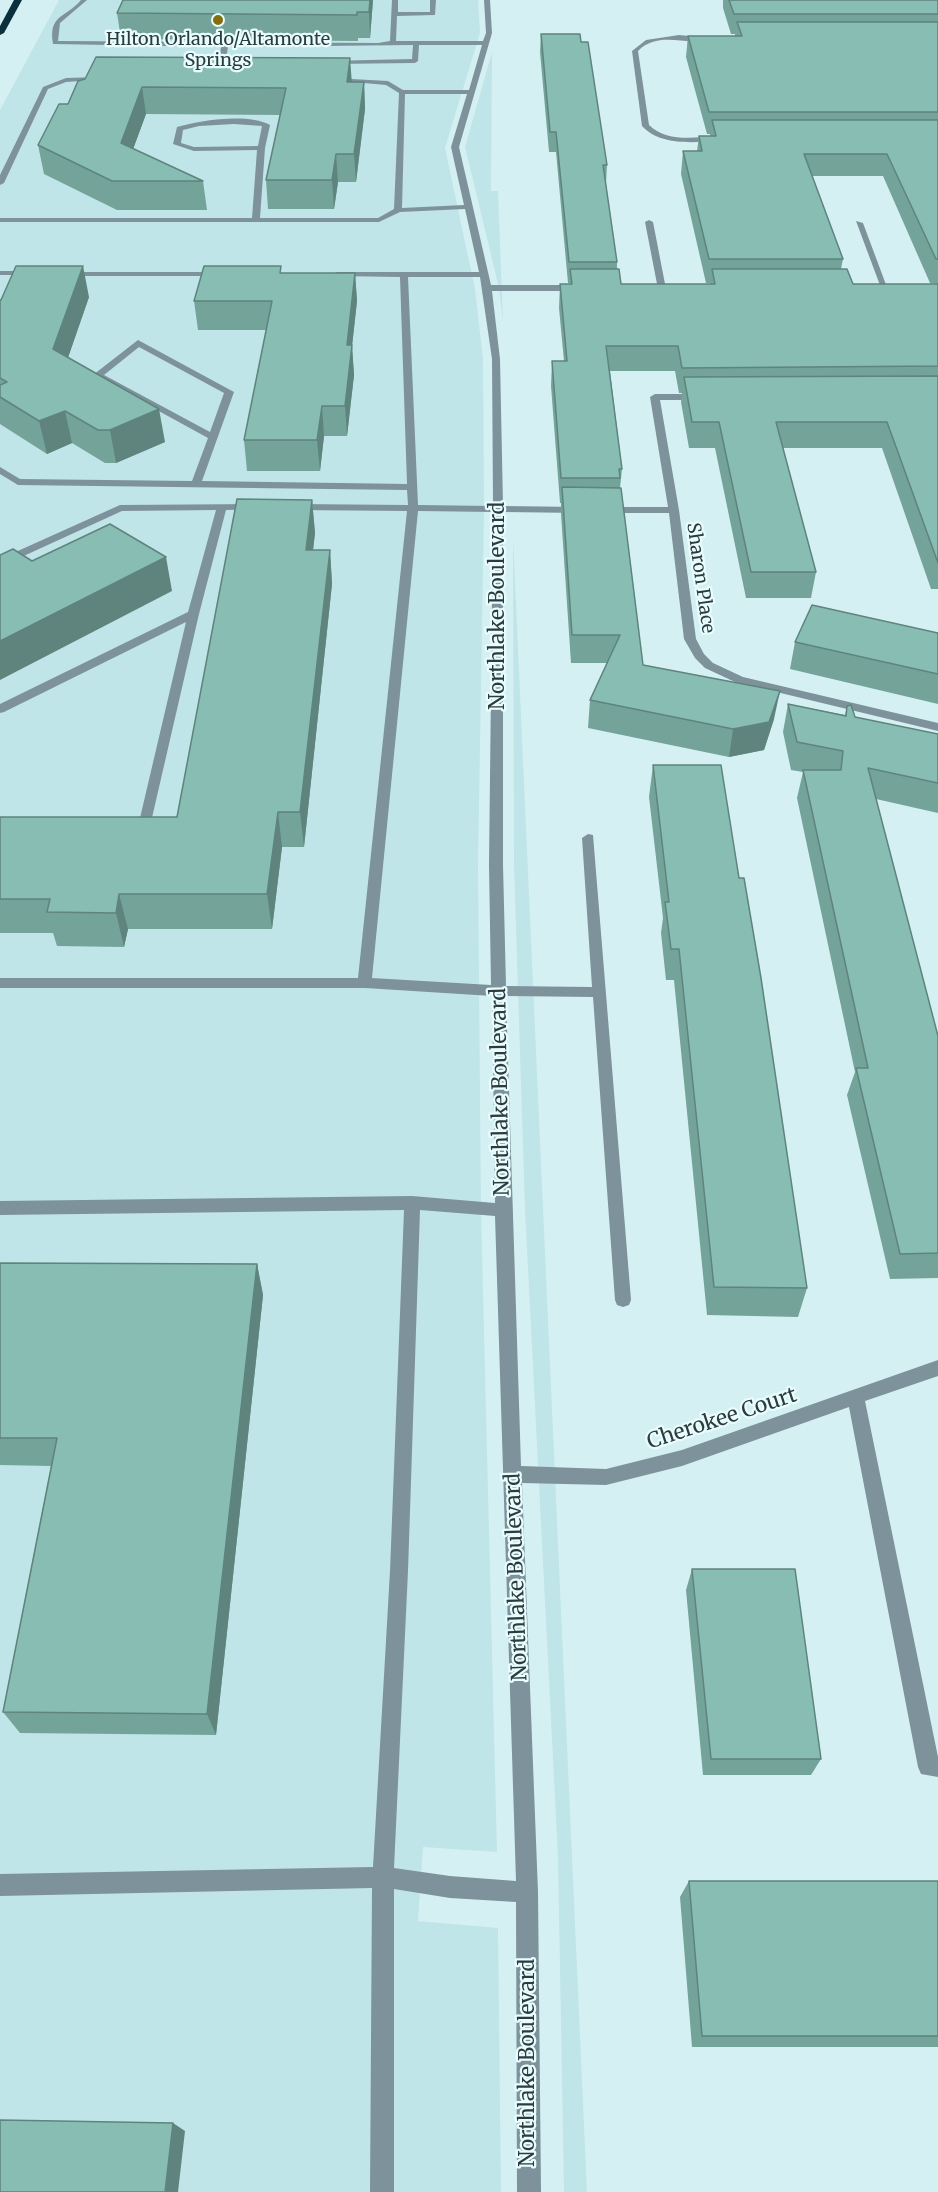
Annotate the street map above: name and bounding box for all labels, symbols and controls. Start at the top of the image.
marker: Hilton Orlando/Altamonte Springs [211,13,225,27]
place label: Hilton Orlando/Altamonte Springs [106,29,330,72]
street label: Northlake Boulevard [485,502,511,710]
street label: Sharon Place [682,521,718,635]
street label: Northlake Boulevard [487,988,515,1196]
street label: Cherokee Court [644,1383,800,1455]
street label: Northlake Boulevard [501,1473,533,1681]
street label: Northlake Boulevard [515,1959,541,2167]

